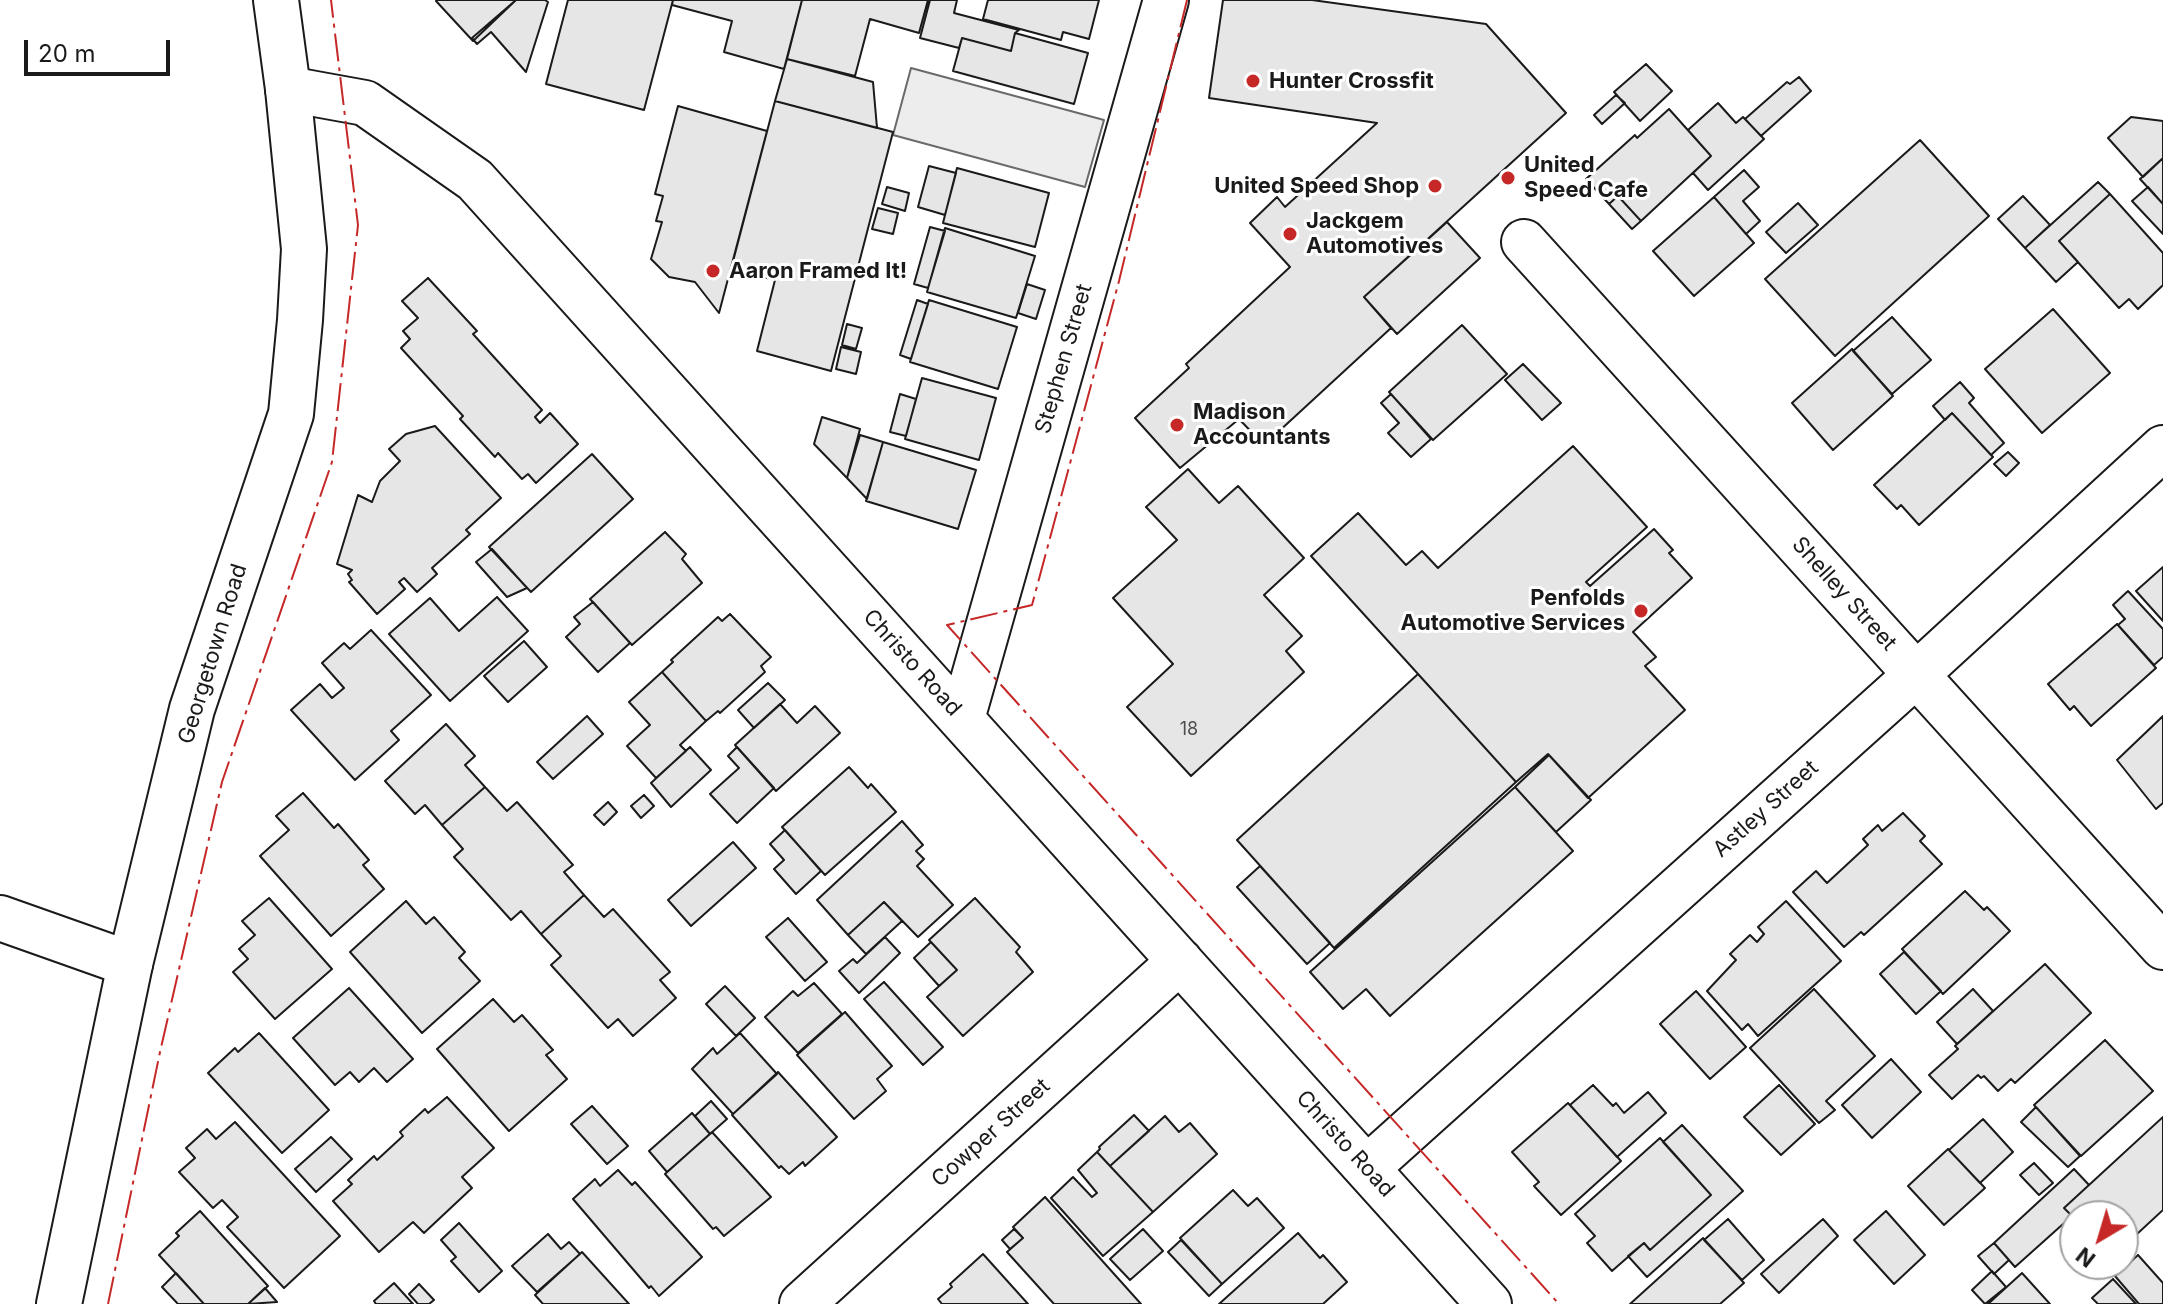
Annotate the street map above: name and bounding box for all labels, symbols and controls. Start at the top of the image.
scale bar [28,24,174,74]
text: 20 m [38,39,96,68]
place label: Hunter Crossfit [1269,68,1434,94]
marker: Hunter Crossfit [1244,72,1262,90]
place label: United Speed Cafe [1524,152,1648,204]
marker: United Speed Cafe [1499,169,1517,187]
place label: United Speed Shop [1214,173,1419,199]
marker: United Speed Shop [1426,177,1444,195]
place label: Jackgem Automotives [1306,208,1443,260]
marker: Jackgem Automotives [1281,225,1299,243]
place label: Aaron Framed It! [729,258,907,284]
marker: Aaron Framed It! [704,262,722,280]
street label: Stephen Street [1030,281,1098,437]
place label: Madison Accountants [1193,399,1331,450]
marker: Madison Accountants [1168,416,1186,434]
street label: Shelley Street [1786,532,1902,656]
street label: Georgetown Road [173,561,253,747]
place label: Penfolds Automotive Services [1401,585,1625,636]
marker: Penfolds Automotive Services [1632,602,1650,620]
street label: Christo Road [857,604,967,722]
house number: 18 [1180,719,1198,741]
street label: Astley Street [1708,755,1824,863]
street label: Cowper Street [927,1073,1055,1193]
street label: Christo Road [1290,1085,1400,1203]
north arrow [2059,1200,2139,1280]
text: N [2071,1242,2100,1273]

